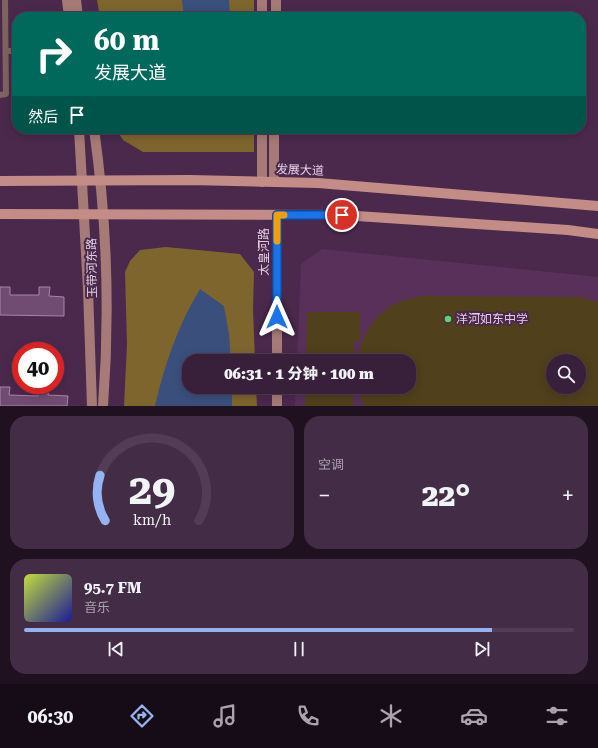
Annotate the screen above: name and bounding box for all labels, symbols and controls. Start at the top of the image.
text: 60 m [94,24,159,57]
icon: right [28,28,80,80]
text: 发展大道 [94,62,166,83]
icon: arrive [66,104,88,126]
text: 然后 [28,108,58,126]
street label: 发展大道 [276,162,324,178]
pin [325,198,359,232]
icon: arrive [331,204,353,226]
street label: 太皇河路 [257,228,271,276]
street label: 玉带河东路 [84,238,100,298]
position arrow [256,296,298,338]
place label: 洋河如东中学 [456,312,528,326]
marker: 洋河如东中学 [443,314,453,324]
speed limit sign: 40 [12,342,64,394]
map controls [546,354,586,394]
button: search [546,354,586,394]
text: 06:31 · 1 分钟 · 100 m [224,365,374,383]
text: 空调 [318,457,344,472]
text: 29 [129,464,175,513]
text: 22° [422,478,470,513]
text: − [318,483,330,508]
text: + [562,483,574,508]
text: km/h [133,511,171,527]
text: 95.7 FM [84,579,141,597]
text: 音乐 [84,600,110,615]
icon: previous [105,638,127,660]
icon: pause [288,638,310,660]
icon: next [471,638,493,660]
icon: directions [128,702,156,730]
icon: music [211,702,239,730]
icon: phone [294,702,322,730]
icon: climate [377,702,405,730]
icon: car [460,702,488,730]
icon: filters [543,702,571,730]
text: 06:30 [27,706,73,727]

